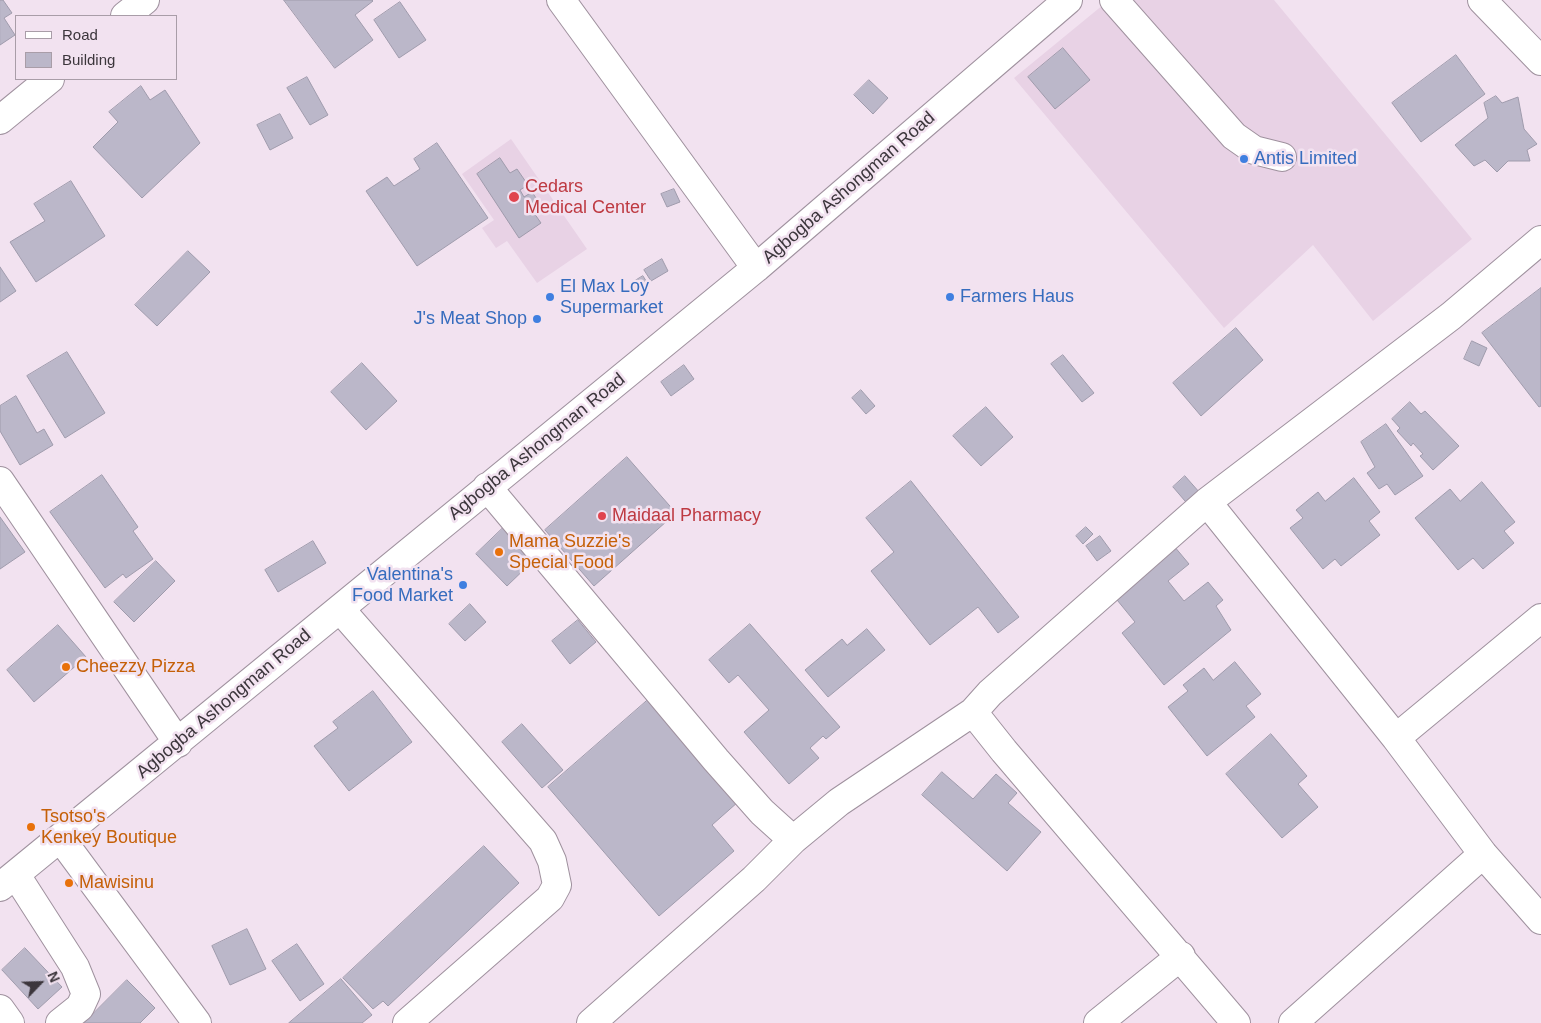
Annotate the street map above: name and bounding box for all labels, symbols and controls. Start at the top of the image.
legend [15,15,178,80]
text: Road [62,26,98,43]
text: Building [62,51,115,68]
street label: Agbogba Ashongman Road [758,107,940,269]
place label: Antis Limited [1254,148,1357,170]
marker: Antis Limited [1238,153,1250,165]
place label: Cedars Medical Center [525,176,646,218]
marker: Cedars Medical Center [507,190,521,204]
place label: El Max Loy Supermarket [560,276,663,318]
place label: Farmers Haus [960,286,1074,308]
marker: El Max Loy Supermarket [544,291,556,303]
marker: Farmers Haus [944,291,956,303]
place label: J's Meat Shop [414,308,527,330]
marker: J's Meat Shop [531,313,543,325]
street label: Agbogba Ashongman Road [444,369,630,525]
place label: Maidaal Pharmacy [612,505,761,527]
marker: Maidaal Pharmacy [596,510,608,522]
place label: Mama Suzzie's Special Food [509,531,630,574]
marker: Mama Suzzie's Special Food [493,546,505,558]
place label: Valentina's Food Market [352,564,453,606]
marker: Valentina's Food Market [457,579,469,591]
street label: Agbogba Ashongman Road [132,625,316,783]
place label: Cheezzy Pizza [76,656,195,678]
marker: Cheezzy Pizza [60,661,72,673]
place label: Tsotso's Kenkey Boutique [41,806,177,849]
marker: Tsotso's Kenkey Boutique [25,821,37,833]
place label: Mawisinu [79,872,154,894]
marker: Mawisinu [63,877,75,889]
north arrow [15,958,65,1008]
text: N [44,969,63,985]

